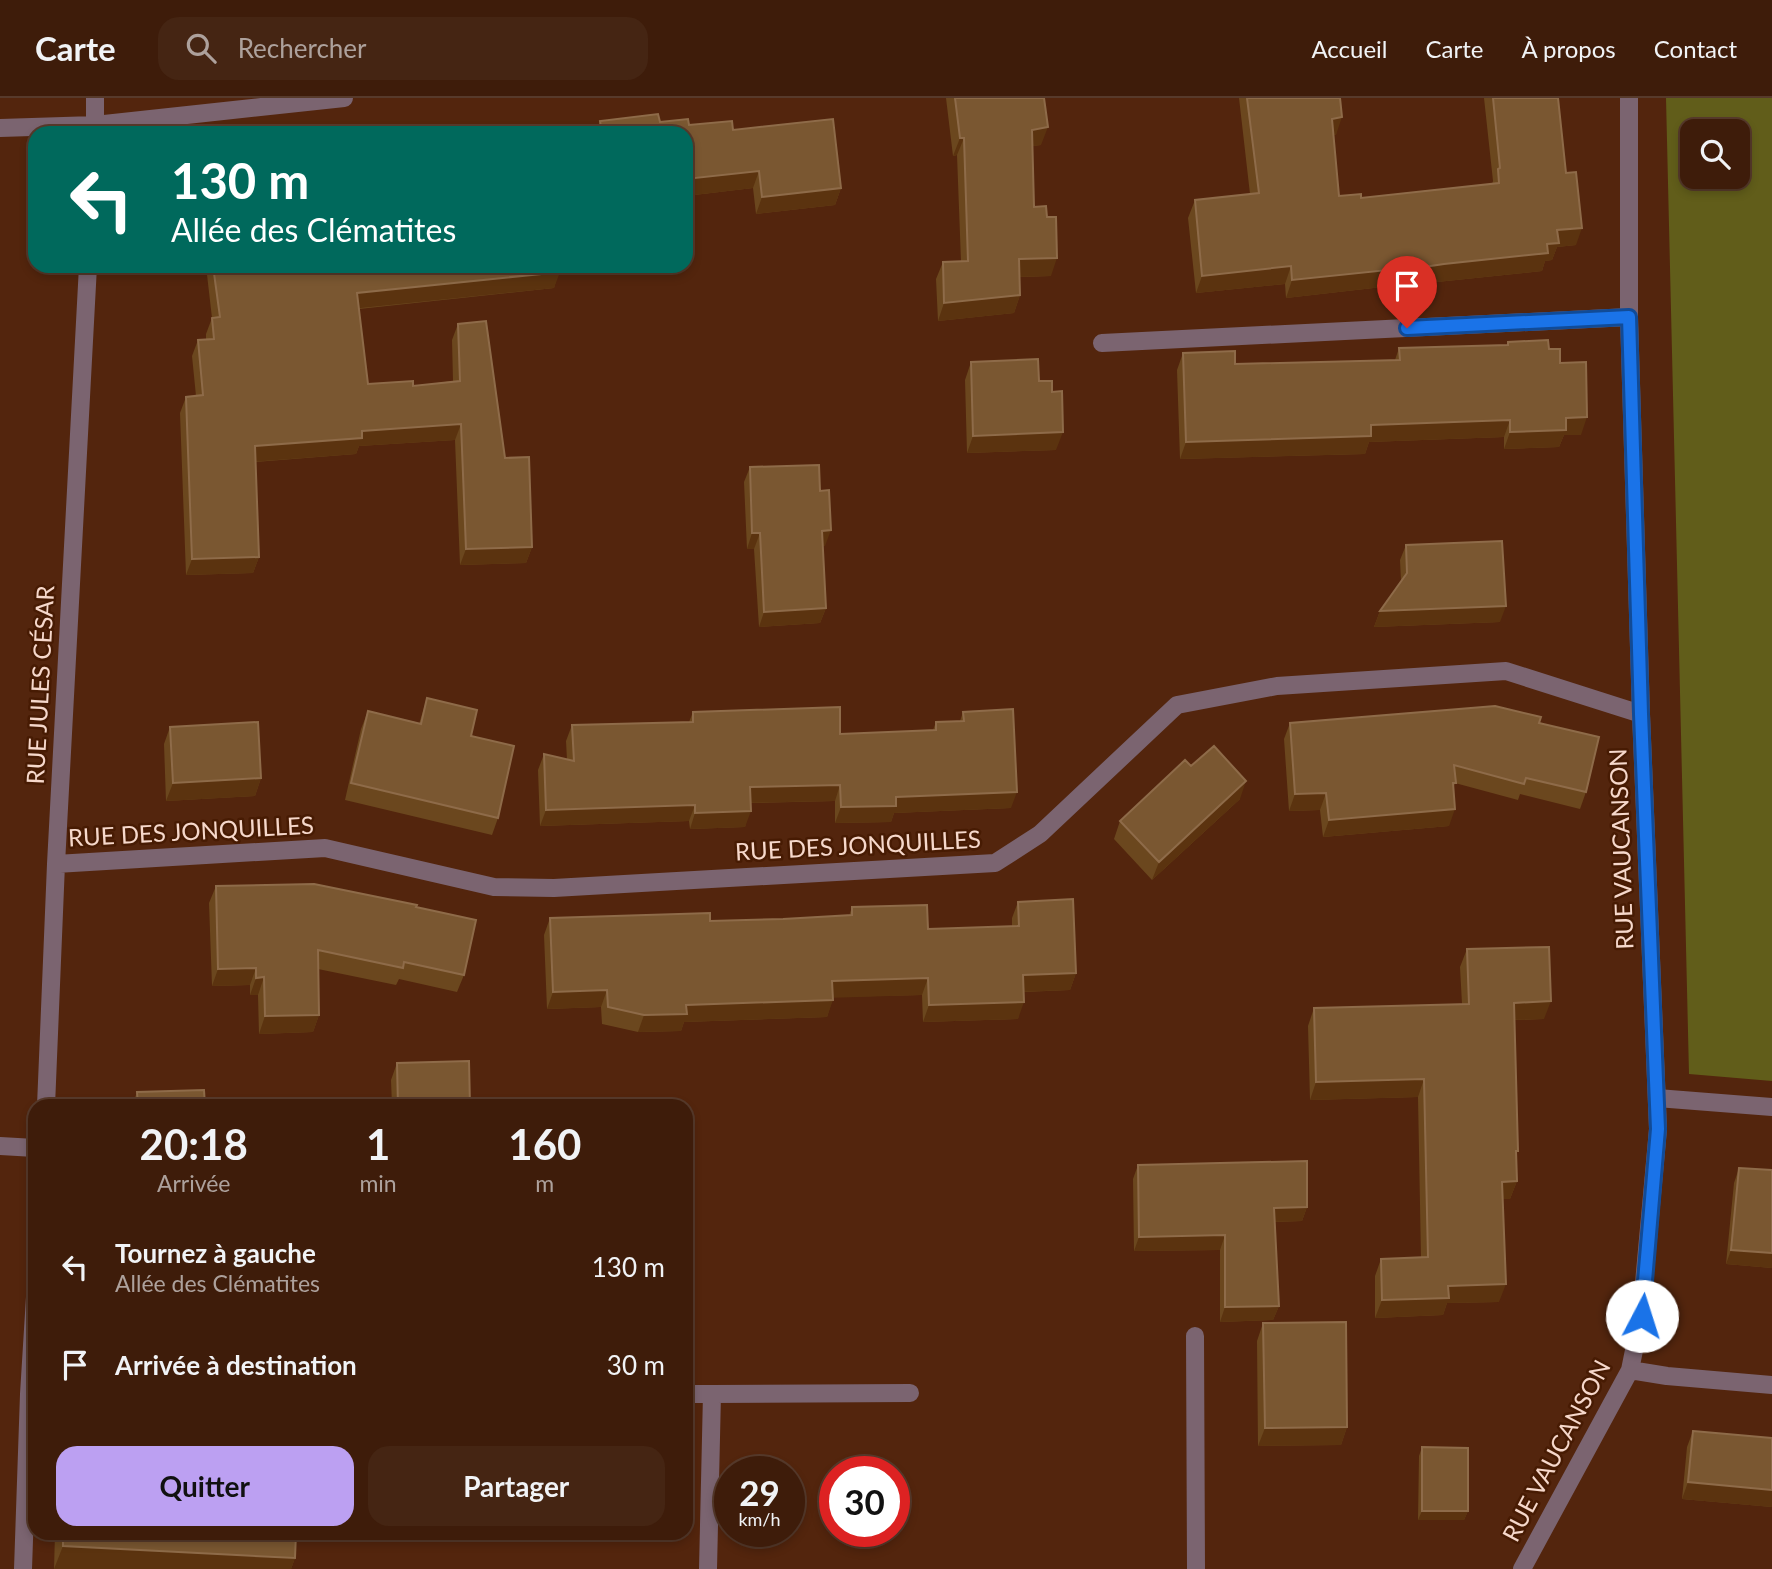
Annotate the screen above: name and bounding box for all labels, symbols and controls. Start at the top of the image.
search box [158,17,648,80]
text: Carte [35,28,116,68]
icon: search [182,29,220,67]
text: Rechercher [238,32,367,64]
text: Accueil [1311,34,1387,63]
text: Carte [1425,34,1483,63]
text: À propos [1521,34,1616,63]
text: Contact [1654,34,1737,63]
map controls [1680,119,1750,189]
button: search [1680,119,1750,189]
text: 130 m [171,151,309,209]
icon: left [56,154,147,245]
text: Allée des Clématites [171,210,456,249]
pin [1377,256,1437,328]
icon: arrive [1388,267,1426,305]
street label: RUE JULES CÉSAR [20,585,59,785]
street label: RUE VAUCANSON [1602,748,1639,950]
street label: RUE DES JONQUILLES [67,810,314,851]
street label: RUE DES JONQUILLES [734,824,981,865]
text: 20:18 [140,1119,248,1169]
text: 1 [366,1119,390,1169]
text: 160 [508,1119,581,1169]
text: Arrivée [157,1169,231,1197]
text: min [359,1169,397,1197]
text: m [535,1169,554,1197]
text: Tournez à gauche [115,1237,316,1269]
icon: left [56,1248,94,1286]
text: 130 m [592,1251,665,1283]
text: Allée des Clématites [115,1269,320,1297]
position arrow [1605,1279,1679,1353]
icon: arrive [56,1346,94,1384]
text: Arrivée à destination [115,1349,357,1381]
text: 30 m [607,1349,665,1381]
street label: RUE VAUCANSON [1496,1355,1616,1546]
button: Quitter [56,1446,354,1526]
button: Partager [368,1446,665,1526]
speed limit sign: 30 [819,1456,910,1547]
text: 29 [739,1471,780,1513]
text: km/h [738,1508,781,1530]

